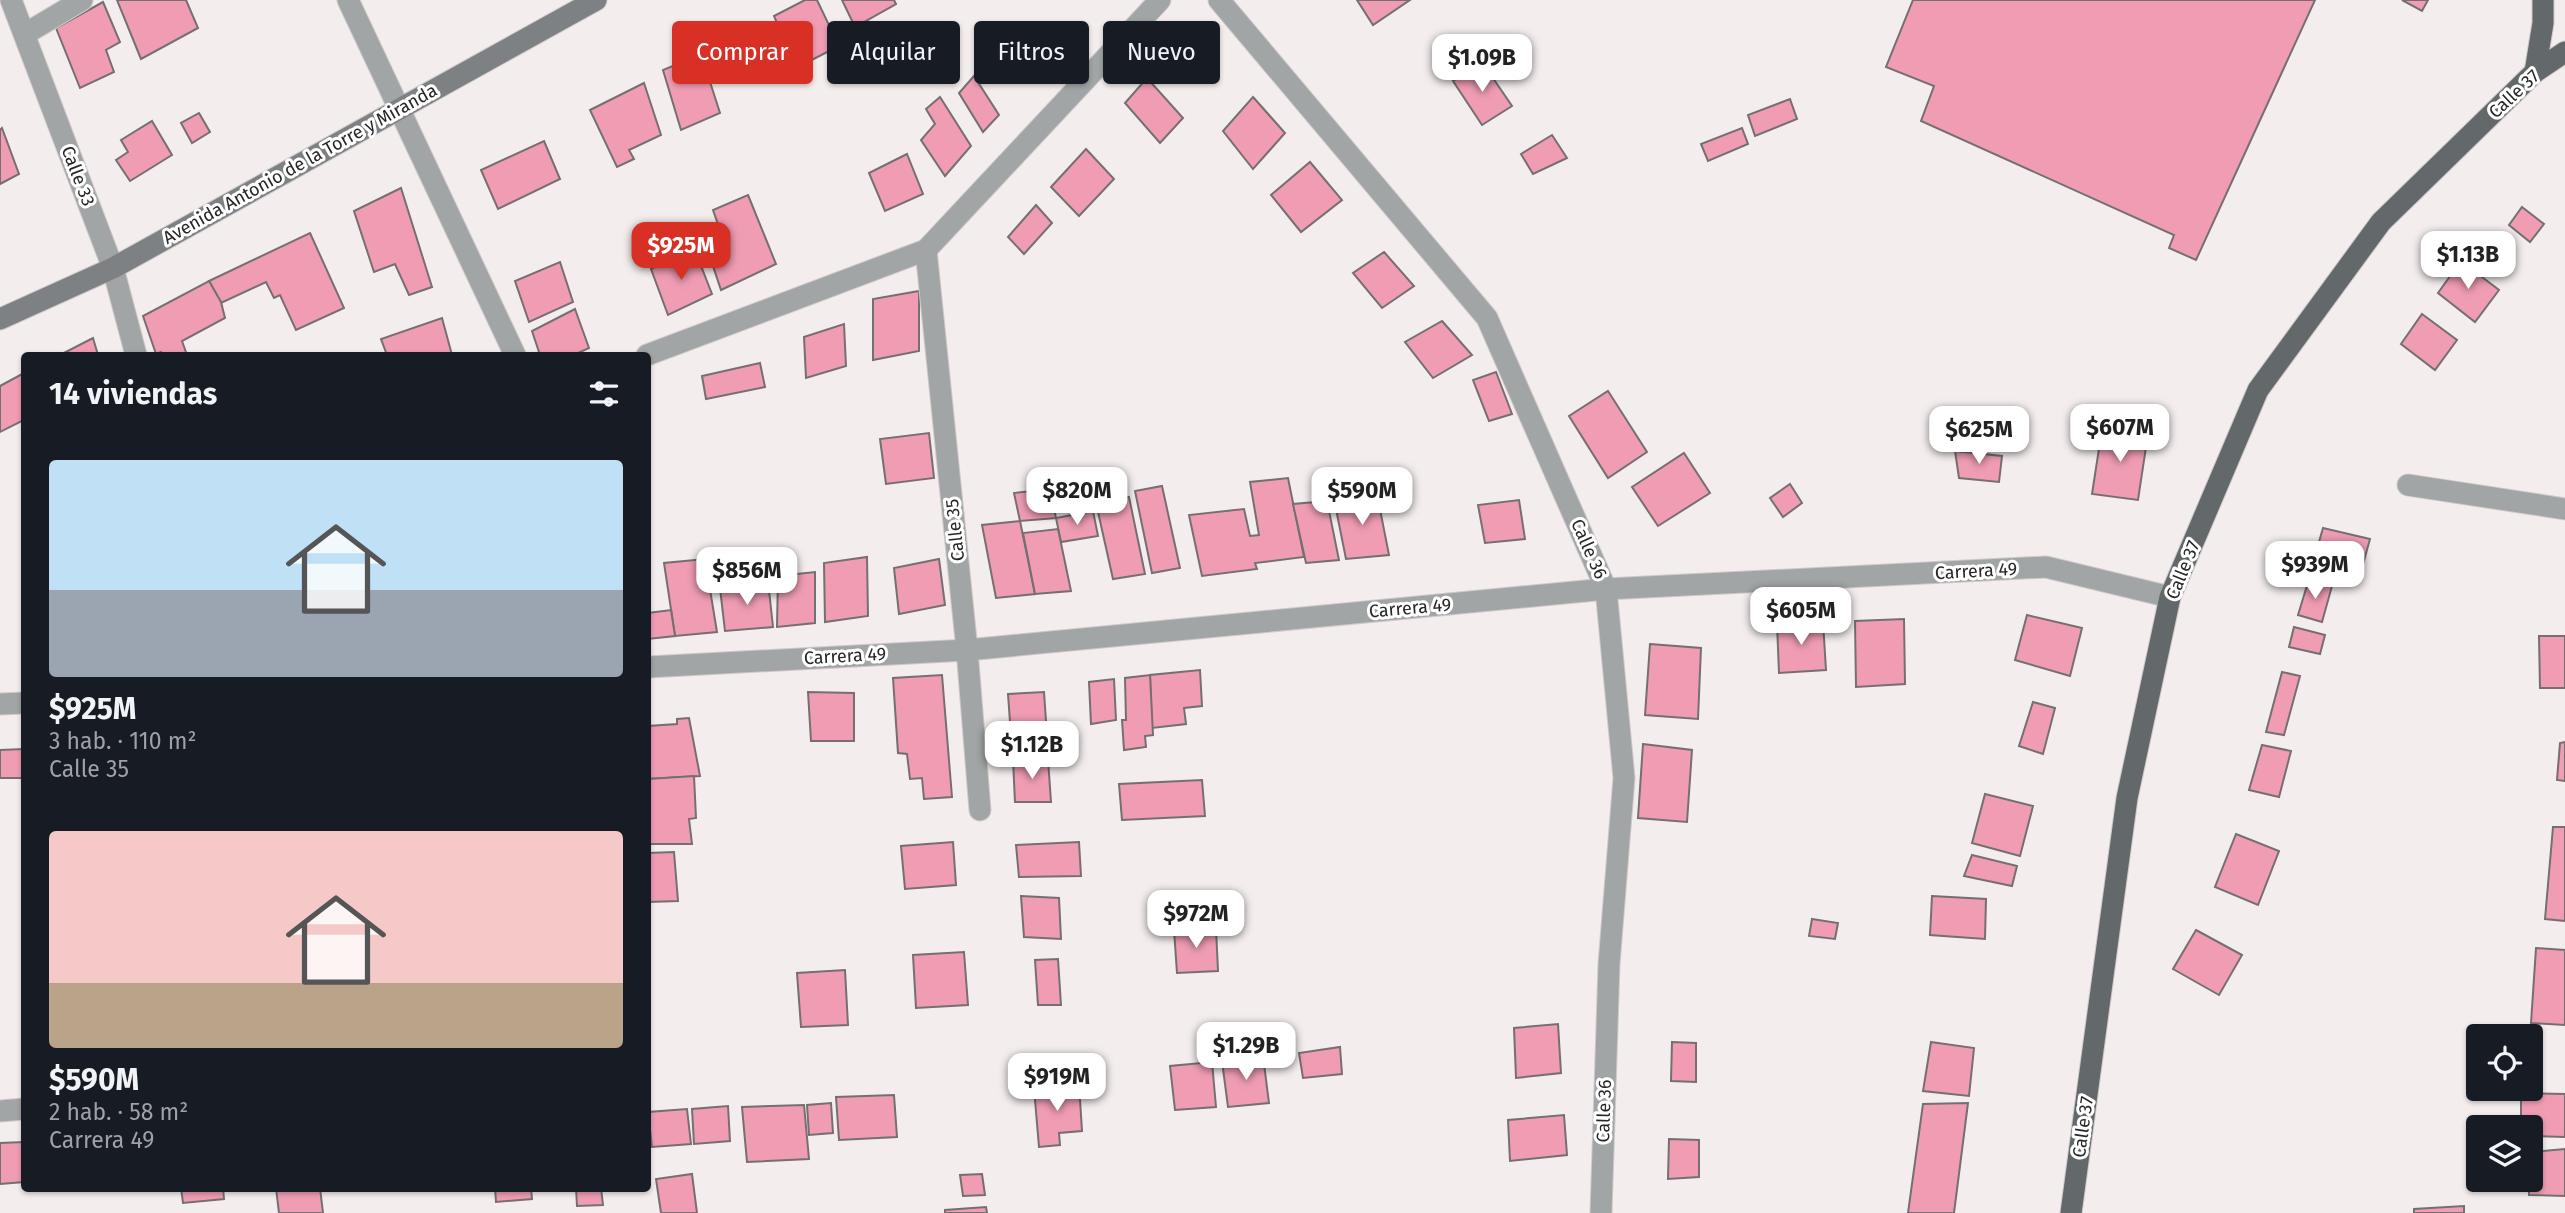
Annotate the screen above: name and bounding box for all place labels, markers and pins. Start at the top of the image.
pin: $1.09B [1425,34,1539,94]
pin: $925M [632,222,730,282]
pin: $1.13B [2411,232,2525,291]
pin: $607M [2071,405,2169,464]
pin: $625M [1930,406,2028,466]
pin: $820M [1028,468,1126,527]
pin: $590M [1313,468,1411,527]
pin: $939M [2266,542,2364,601]
pin: $856M [698,548,796,607]
pin: $605M [1752,588,1850,647]
pin: $1.12B [975,722,1089,781]
pin: $972M [1147,890,1245,950]
pin: $1.29B [1189,1023,1303,1082]
pin: $919M [1008,1054,1106,1113]

